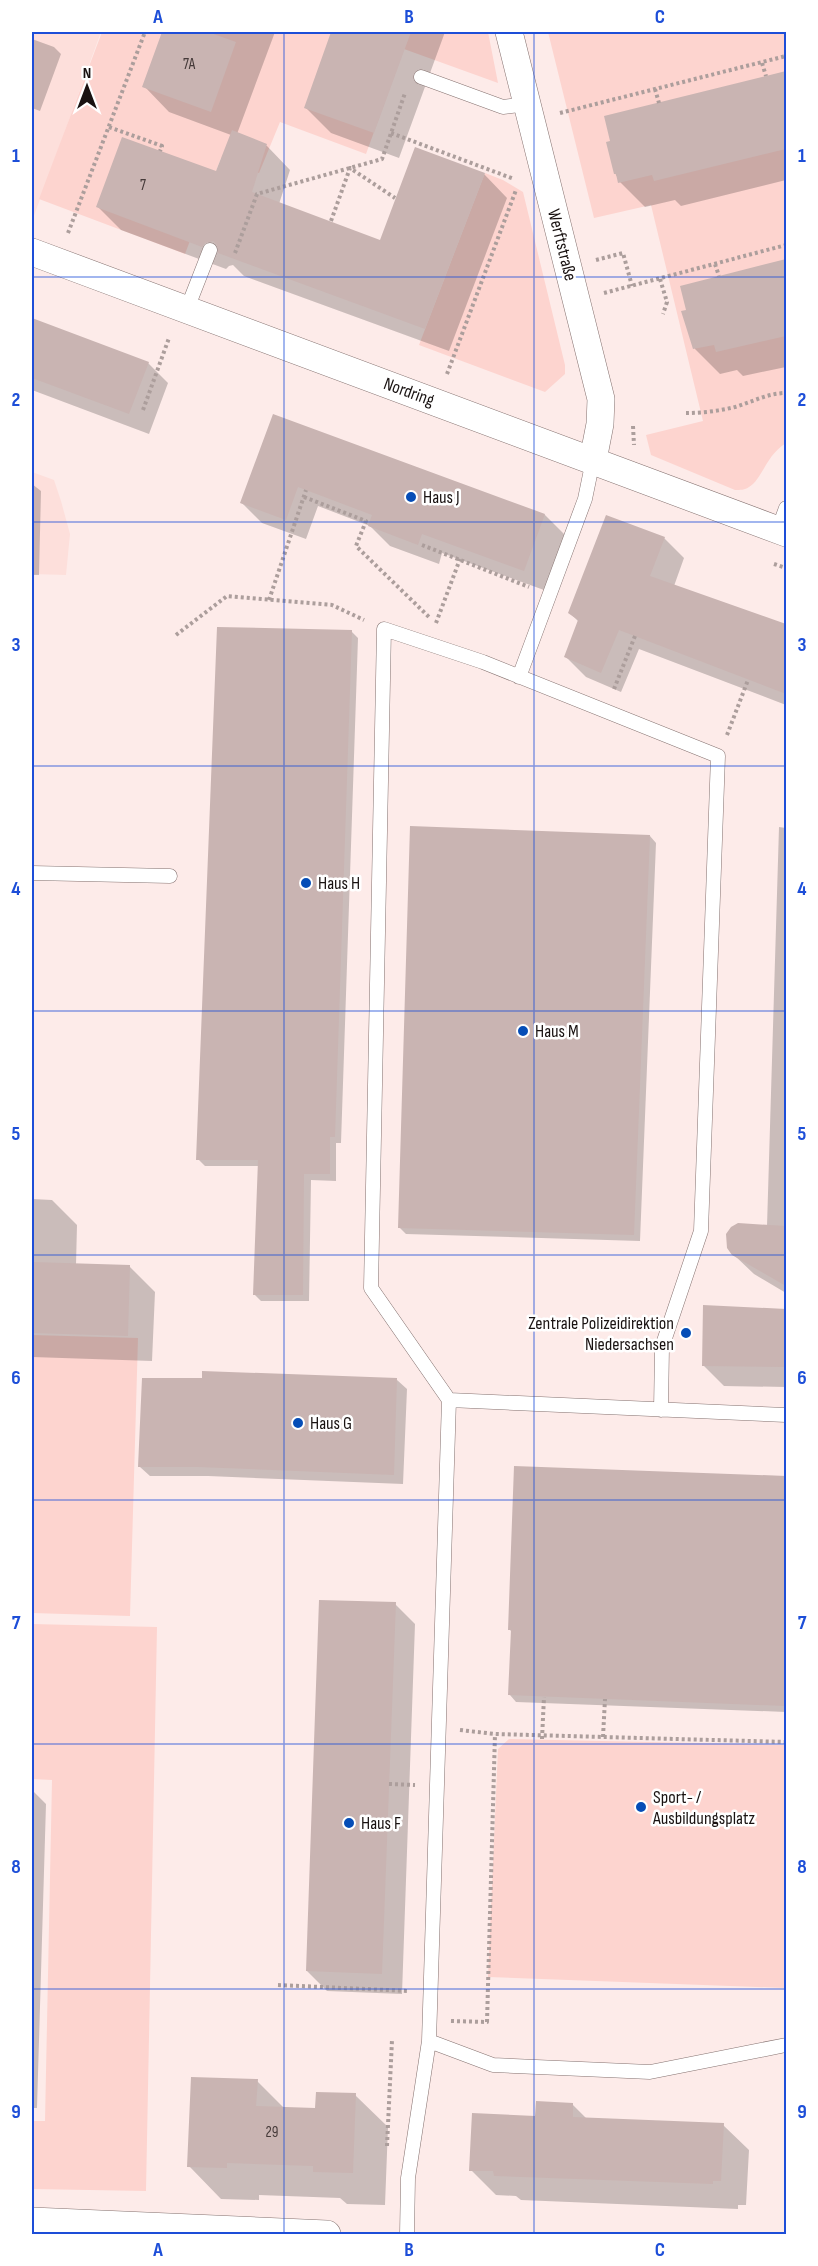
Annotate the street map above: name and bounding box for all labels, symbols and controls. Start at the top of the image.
text: A [152,5,163,29]
text: B [404,5,414,29]
text: C [655,5,665,29]
house number: 7A [183,55,196,74]
north arrow [57,57,117,117]
text: N [83,64,91,83]
text: 1 [12,144,20,168]
text: 1 [798,144,806,168]
house number: 7 [140,176,146,195]
street label: Werftstraße [543,207,581,283]
street label: Nordring [381,373,437,411]
text: 2 [12,388,20,412]
text: 2 [798,388,806,412]
place label: Haus J [423,487,460,508]
marker: Haus J [404,490,418,504]
text: 3 [12,633,21,657]
text: 3 [798,633,807,657]
place label: Haus H [318,873,360,894]
marker: Haus H [299,876,313,890]
text: 4 [11,877,21,901]
text: 4 [797,877,807,901]
place label: Haus M [535,1021,579,1042]
marker: Haus M [516,1024,530,1038]
text: 5 [12,1122,21,1146]
text: 5 [798,1122,807,1146]
place label: Zentrale Polizeidirektion Niedersachsen [528,1313,674,1355]
marker: Zentrale Polizeidirektion Niedersachsen [679,1326,693,1340]
text: 6 [11,1366,21,1390]
text: 6 [797,1366,807,1390]
place label: Haus G [310,1413,352,1434]
marker: Haus G [291,1416,305,1430]
text: 7 [12,1611,21,1635]
text: 7 [798,1611,807,1635]
place label: Sport- / Ausbildungsplatz [652,1787,756,1829]
marker: Sport- / Ausbildungsplatz [634,1800,648,1814]
place label: Haus F [361,1813,401,1834]
marker: Haus F [342,1816,356,1830]
text: 8 [11,1855,21,1879]
text: 8 [797,1855,807,1879]
text: 9 [11,2100,21,2124]
text: 9 [797,2100,807,2124]
house number: 29 [266,2123,278,2142]
text: A [152,2238,163,2262]
text: B [404,2238,414,2262]
text: C [655,2238,665,2262]

